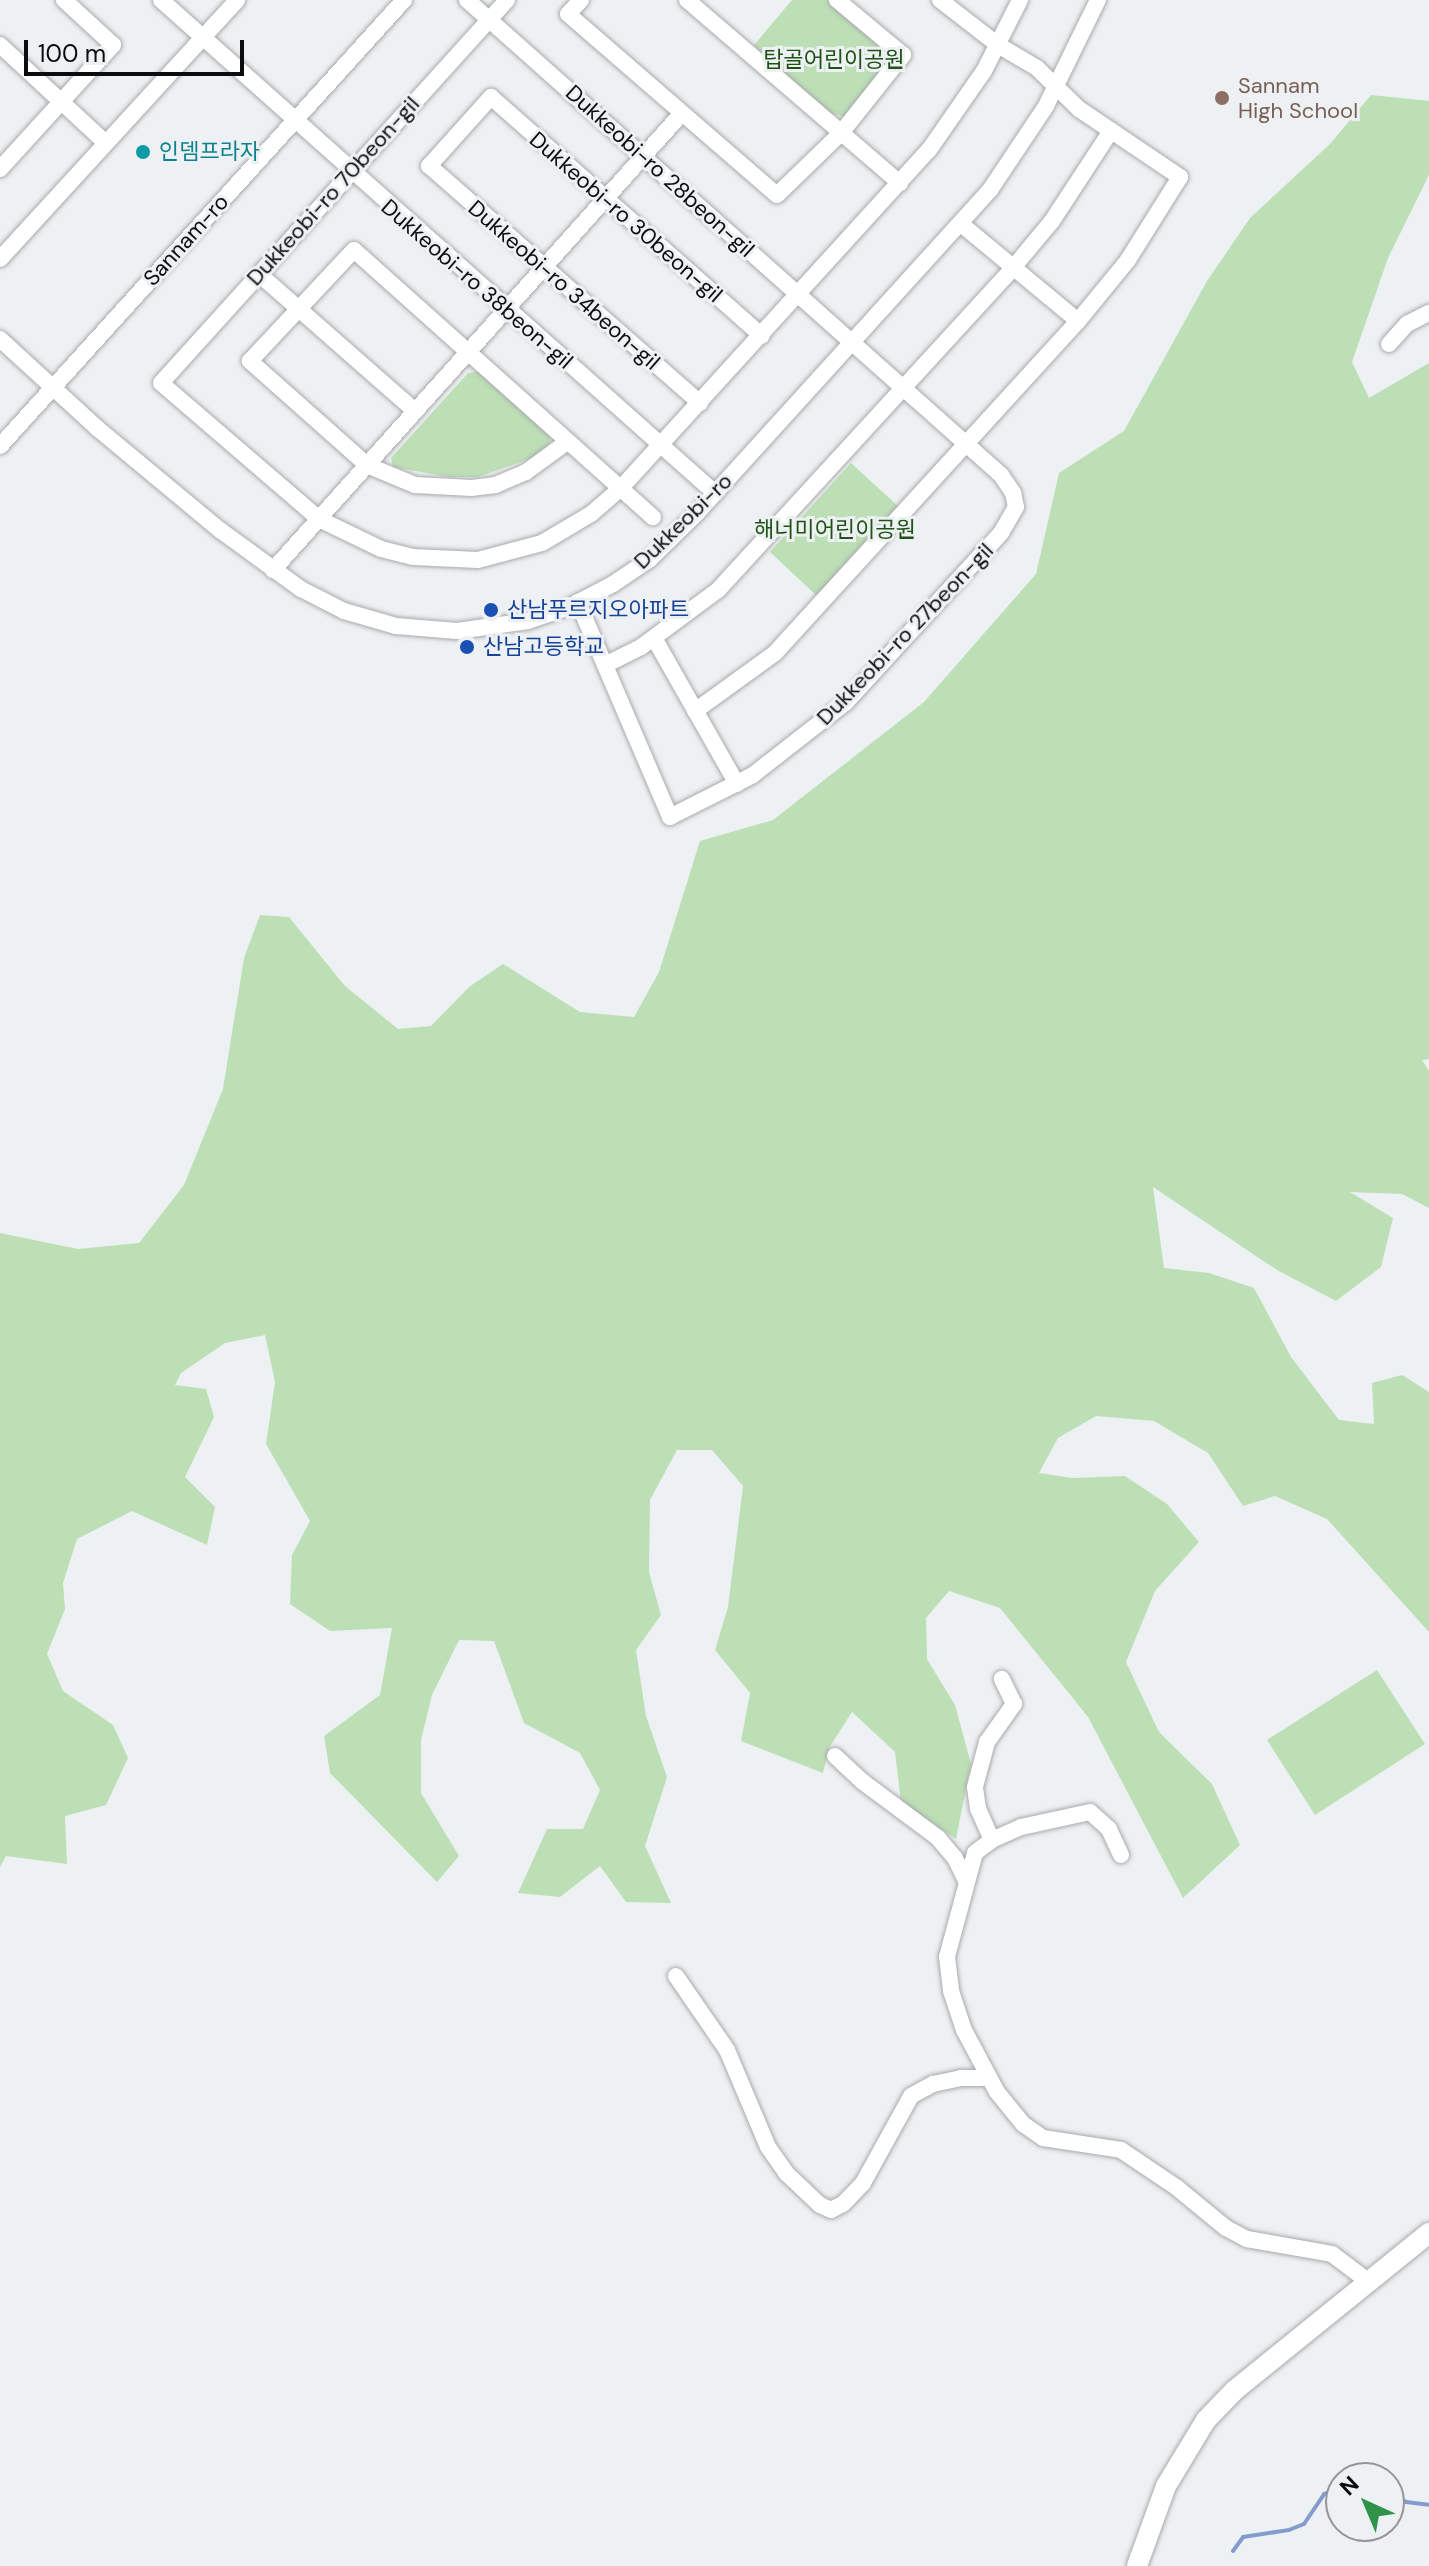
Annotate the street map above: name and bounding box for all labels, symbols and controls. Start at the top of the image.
scale bar [28,24,248,74]
text: 100 m [38,38,106,69]
park label: 탑골어린이공원 [763,47,905,73]
place label: Sannam High School [1238,72,1358,124]
street label: Dukkeobi-ro 28beon-gil [560,79,760,263]
marker: Sannam High School [1213,89,1231,107]
street label: Dukkeobi-ro 70beon-gil [241,91,425,291]
street label: Dukkeobi-ro 30beon-gil [524,126,728,308]
place label: 인뎀프라자 [159,139,260,165]
marker: 인뎀프라자 [134,143,152,161]
street label: Sannam-ro [138,189,234,291]
street label: Dukkeobi-ro 38beon-gil [376,194,578,374]
street label: Dukkeobi-ro 34beon-gil [463,195,665,375]
street label: Dukkeobi-ro [628,468,738,574]
park label: 해너미어린이공원 [754,517,916,543]
street label: Dukkeobi-ro 27beon-gil [811,538,999,730]
place label: 산남푸르지오아파트 [507,597,689,623]
marker: 산남푸르지오아파트 [482,601,500,619]
place label: 산남고등학교 [483,634,604,660]
marker: 산남고등학교 [458,638,476,656]
north arrow [1325,2462,1405,2542]
text: N [1334,2470,1365,2502]

